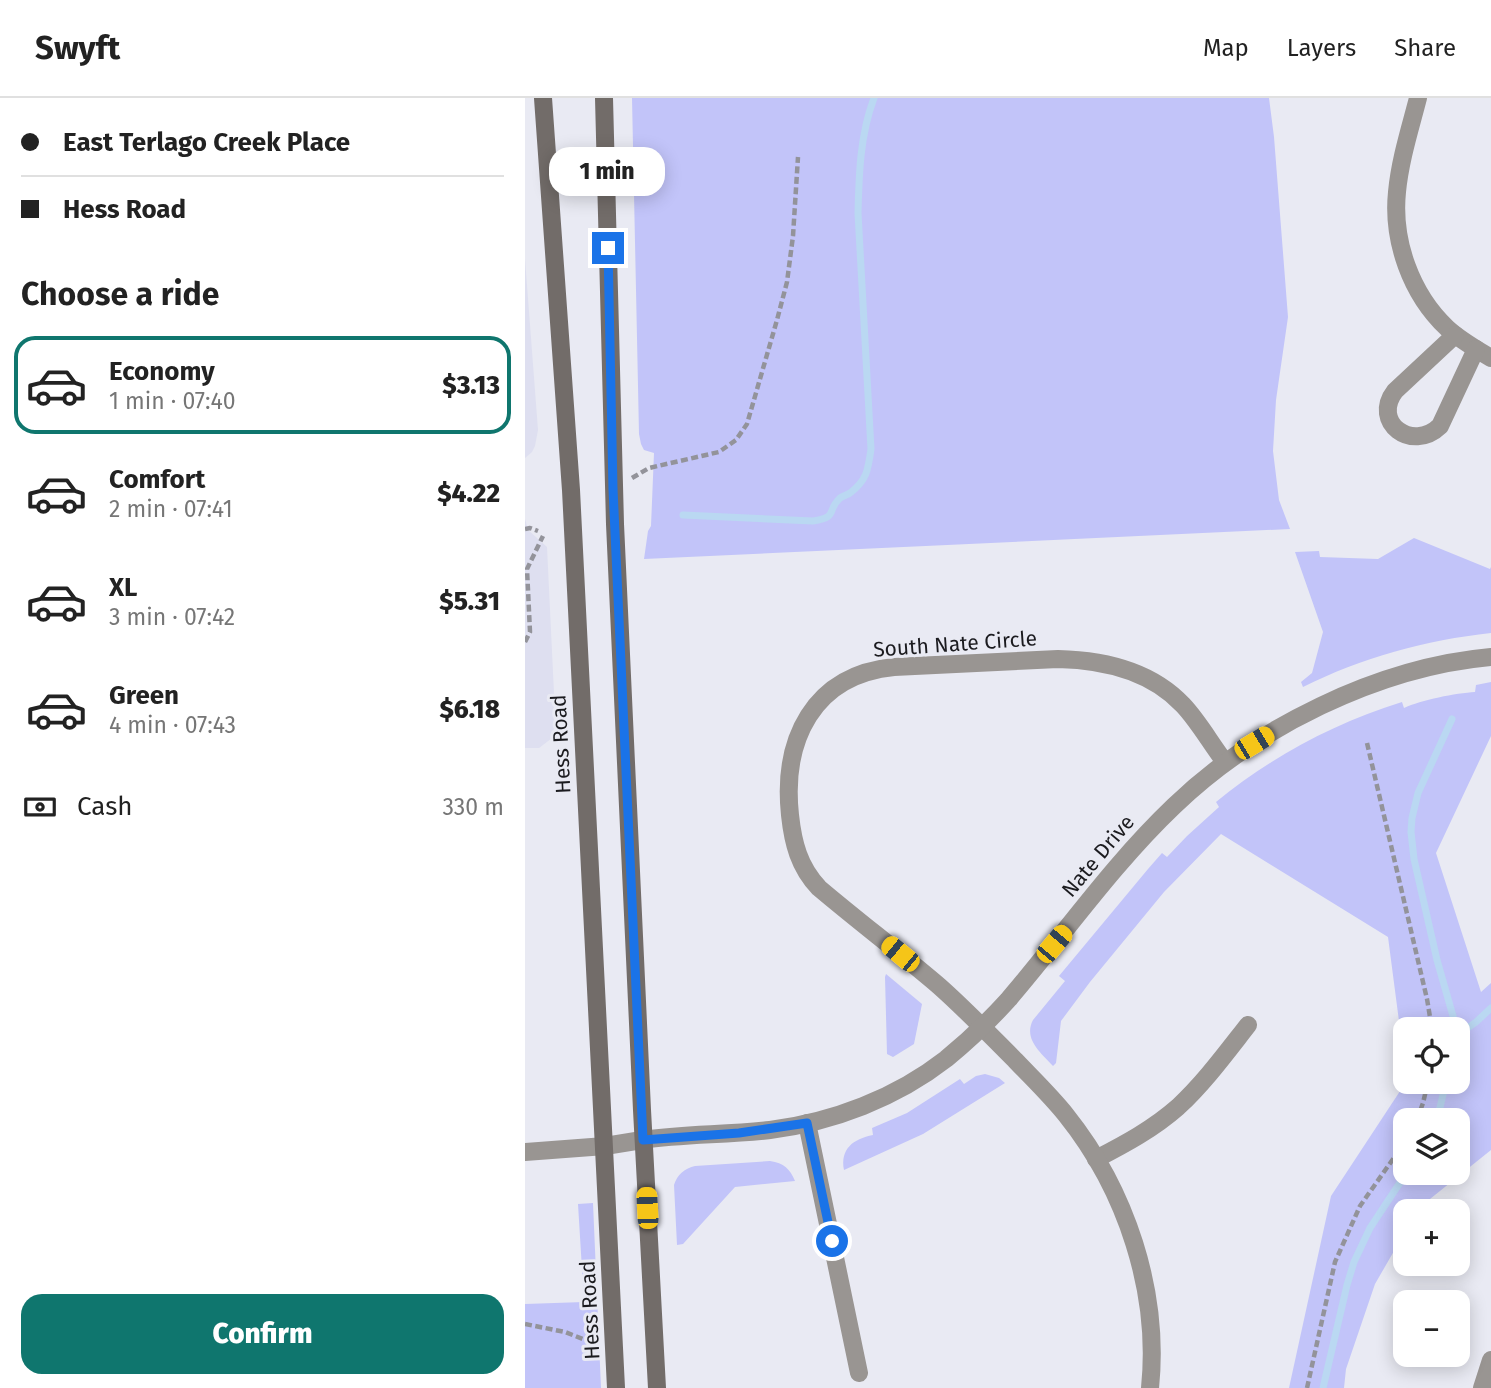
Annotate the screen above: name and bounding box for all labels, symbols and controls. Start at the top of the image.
text: Swyft [35,28,120,68]
text: Map [1203,34,1249,62]
text: Layers [1287,34,1356,62]
text: Share [1394,34,1456,62]
text: East Terlago Creek Place [63,127,350,158]
callout: 1 min [550,146,666,195]
text: 1 min [579,157,635,185]
text: Hess Road [63,194,186,225]
route end [592,232,624,264]
text: Choose a ride [21,275,219,313]
icon: car [25,354,88,417]
text: Economy [109,356,215,387]
text: $3.13 [442,370,500,401]
text: 1 min · 07:40 [109,387,236,415]
icon: car [25,462,88,525]
text: Comfort [109,464,205,495]
text: $4.22 [437,478,500,509]
text: 2 min · 07:41 [109,495,233,523]
icon: car [25,570,88,633]
text: XL [109,572,137,603]
text: $5.31 [439,586,500,617]
text: 3 min · 07:42 [109,603,235,631]
street label: South Nate Circle [872,625,1038,663]
icon: car [25,678,88,741]
text: Green [109,680,179,711]
text: $6.18 [439,694,500,725]
street label: Hess Road [545,694,577,794]
text: 4 min · 07:43 [109,711,236,739]
car [1231,723,1278,763]
icon: cash [21,788,59,826]
text: Cash [77,791,133,822]
text: 330 m [442,793,504,821]
street label: Nate Drive [1056,810,1140,902]
car [1033,921,1076,967]
car [878,933,923,975]
map controls [1393,1017,1470,1367]
button: locate [1393,1017,1470,1094]
button: layers [1393,1108,1470,1185]
car [636,1186,659,1230]
button: + [1393,1199,1470,1276]
route start [816,1225,848,1257]
street label: Hess Road [574,1260,606,1360]
button: − [1393,1290,1470,1367]
button: Confirm [21,1294,504,1374]

